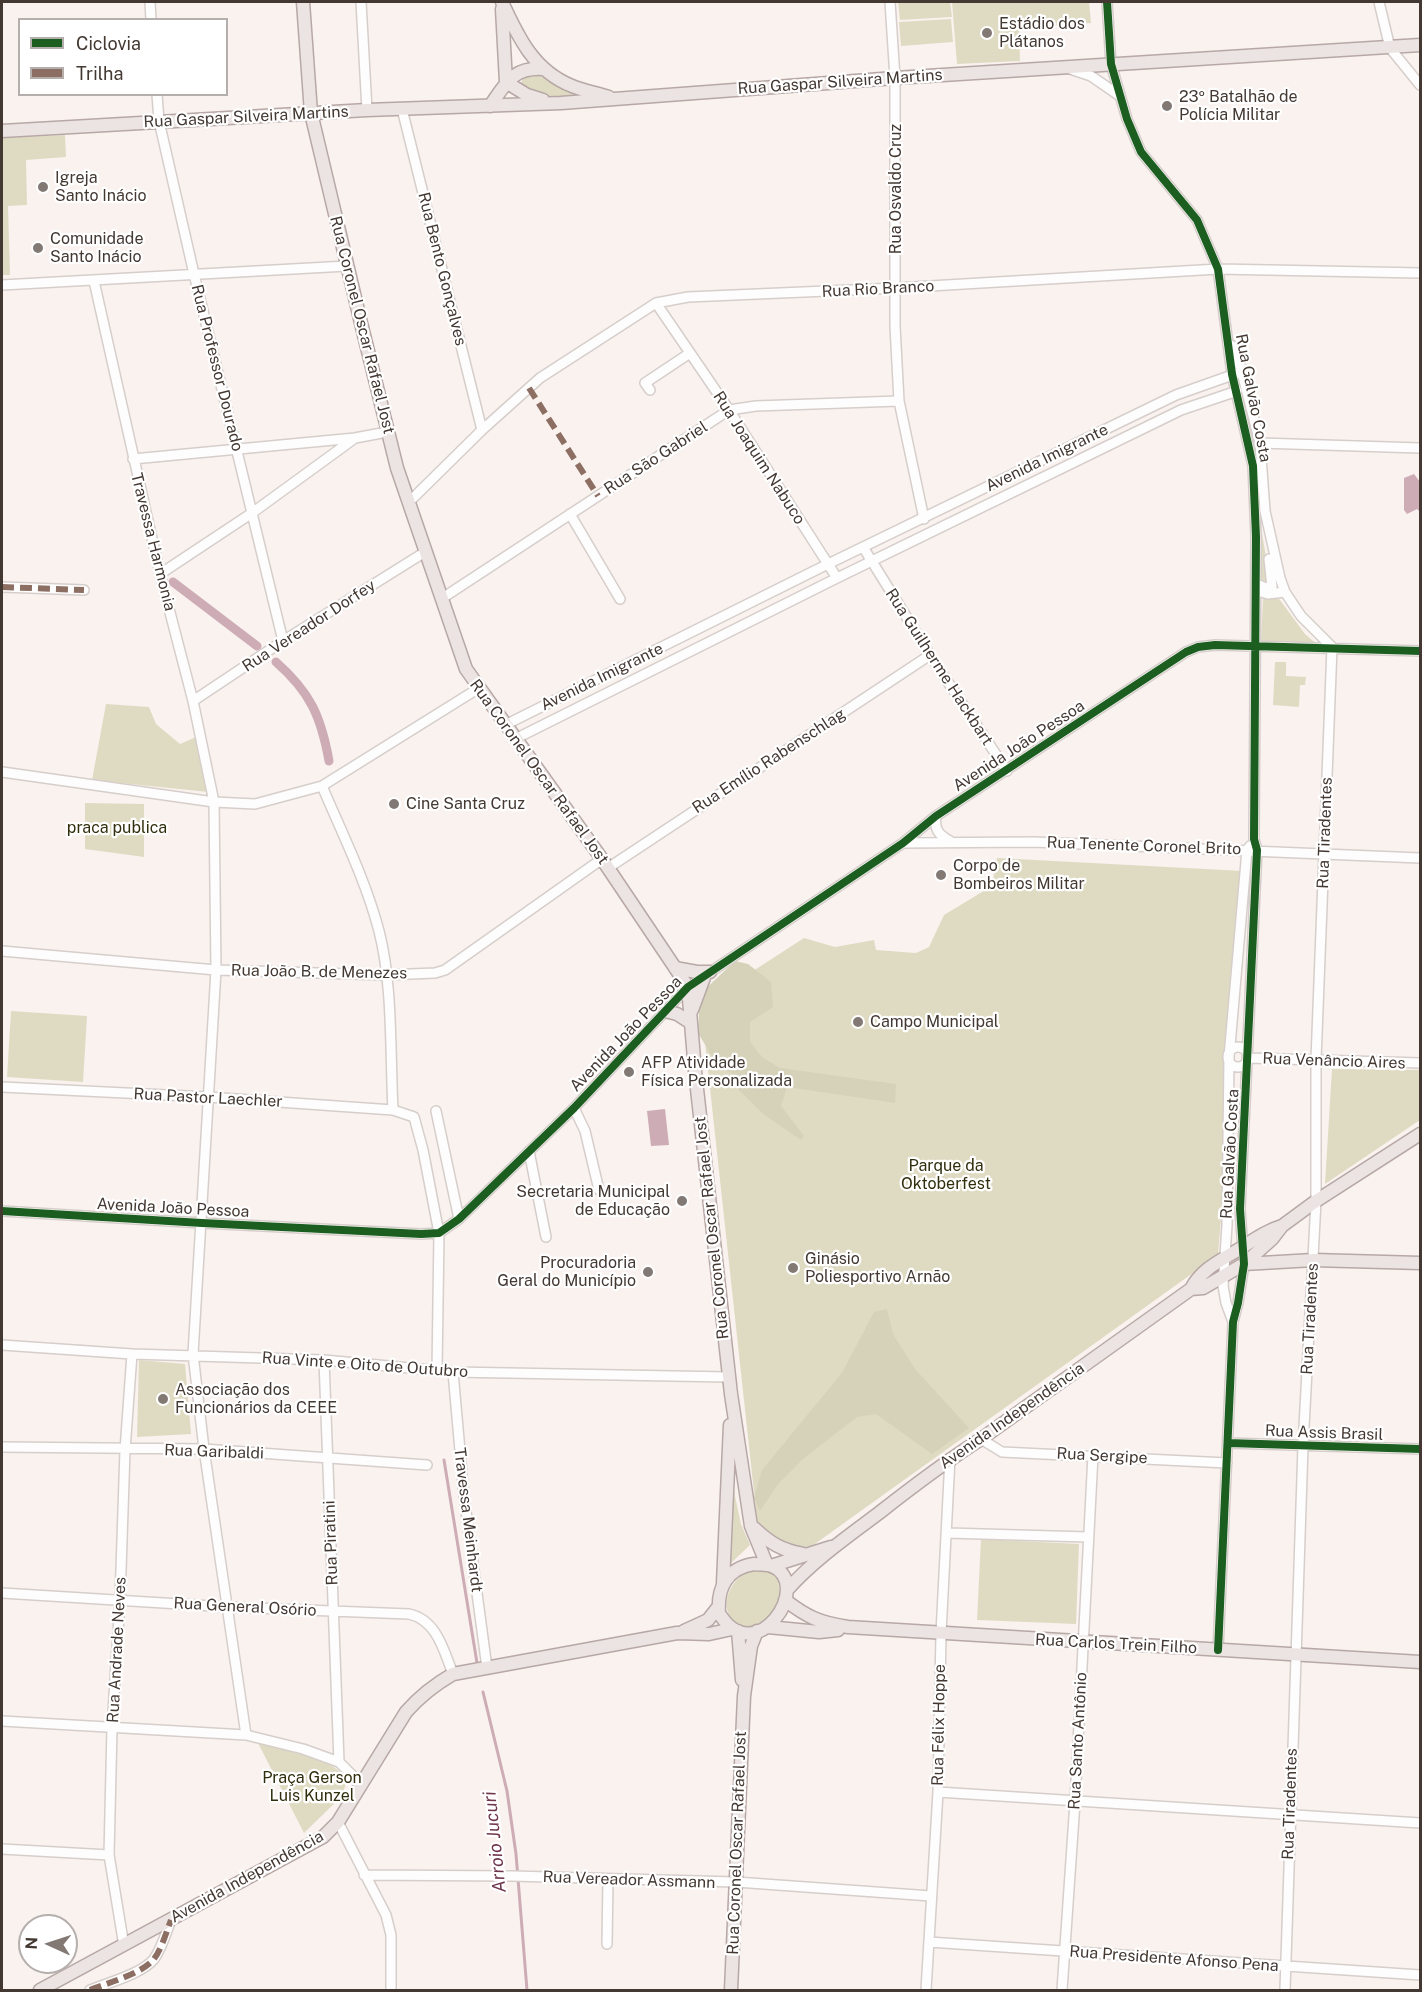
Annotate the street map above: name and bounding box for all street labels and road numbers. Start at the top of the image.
street label: Rua Gaspar Silveira Martins [737,65,943,99]
street label: Rua Gaspar Silveira Martins [143,102,349,132]
street label: Rua Osvaldo Cruz [886,124,906,254]
street label: Rua Bento Gonçalves [414,190,470,348]
street label: Rua Coronel Oscar Rafael Jost [326,214,398,436]
street label: Rua Rio Branco [821,276,935,302]
street label: Rua Professor Dourado [187,283,247,453]
street label: Rua Galvão Costa [1231,332,1275,464]
street label: Rua Joaquim Nabuco [709,388,809,528]
street label: Rua São Gabriel [601,417,711,499]
street label: Avenida Imigrante [983,420,1111,496]
street label: Travessa Harmonia [127,471,179,613]
street label: Rua Vereador Dorfey [239,576,379,676]
street label: Rua Guilherme Hackbart [881,585,997,749]
street label: Avenida Imigrante [538,639,666,715]
street label: Rua Coronel Oscar Rafael Jost [465,676,613,868]
street label: Avenida João Pessoa [950,696,1088,796]
street label: Rua Emílio Rabenschlag [689,704,849,818]
street label: Rua Tiradentes [1313,777,1337,889]
street label: Rua Tenente Coronel Brito [1046,833,1242,859]
street label: Rua João B. de Menezes [231,961,407,983]
street label: Avenida João Pessoa [566,972,686,1096]
street label: Rua Venâncio Aires [1262,1049,1406,1073]
street label: Rua Pastor Laechler [133,1085,283,1111]
street label: Rua Galvão Costa [1217,1088,1243,1220]
street label: Rua Coronel Oscar Rafael Jost [691,1116,733,1340]
street label: Avenida João Pessoa [96,1194,250,1222]
street label: Rua Tiradentes [1297,1263,1323,1375]
street label: Rua Vinte e Oito de Outubro [261,1348,469,1382]
street label: Avenida Independência [936,1359,1088,1473]
street label: Rua Assis Brasil [1264,1421,1384,1445]
street label: Rua Garibaldi [164,1441,264,1463]
street label: Rua Sergipe [1056,1444,1148,1468]
street label: Travessa Meinhardt [450,1447,486,1593]
street label: Rua Piratini [320,1500,342,1586]
street label: Rua Andrade Neves [104,1577,130,1723]
street label: Rua General Osório [173,1594,317,1620]
street label: Rua Carlos Trein Filho [1035,1630,1197,1658]
street label: Rua Félix Hoppe [928,1664,950,1786]
street label: Rua Santo Antônio [1065,1672,1091,1810]
street label: Rua Coronel Oscar Rafael Jost [723,1731,751,1955]
street label: Rua Tiradentes [1278,1748,1302,1860]
street label: Avenida Independência [167,1827,327,1927]
street label: Rua Vereador Assmann [542,1867,716,1893]
street label: Rua Presidente Afonso Pena [1069,1942,1279,1976]

